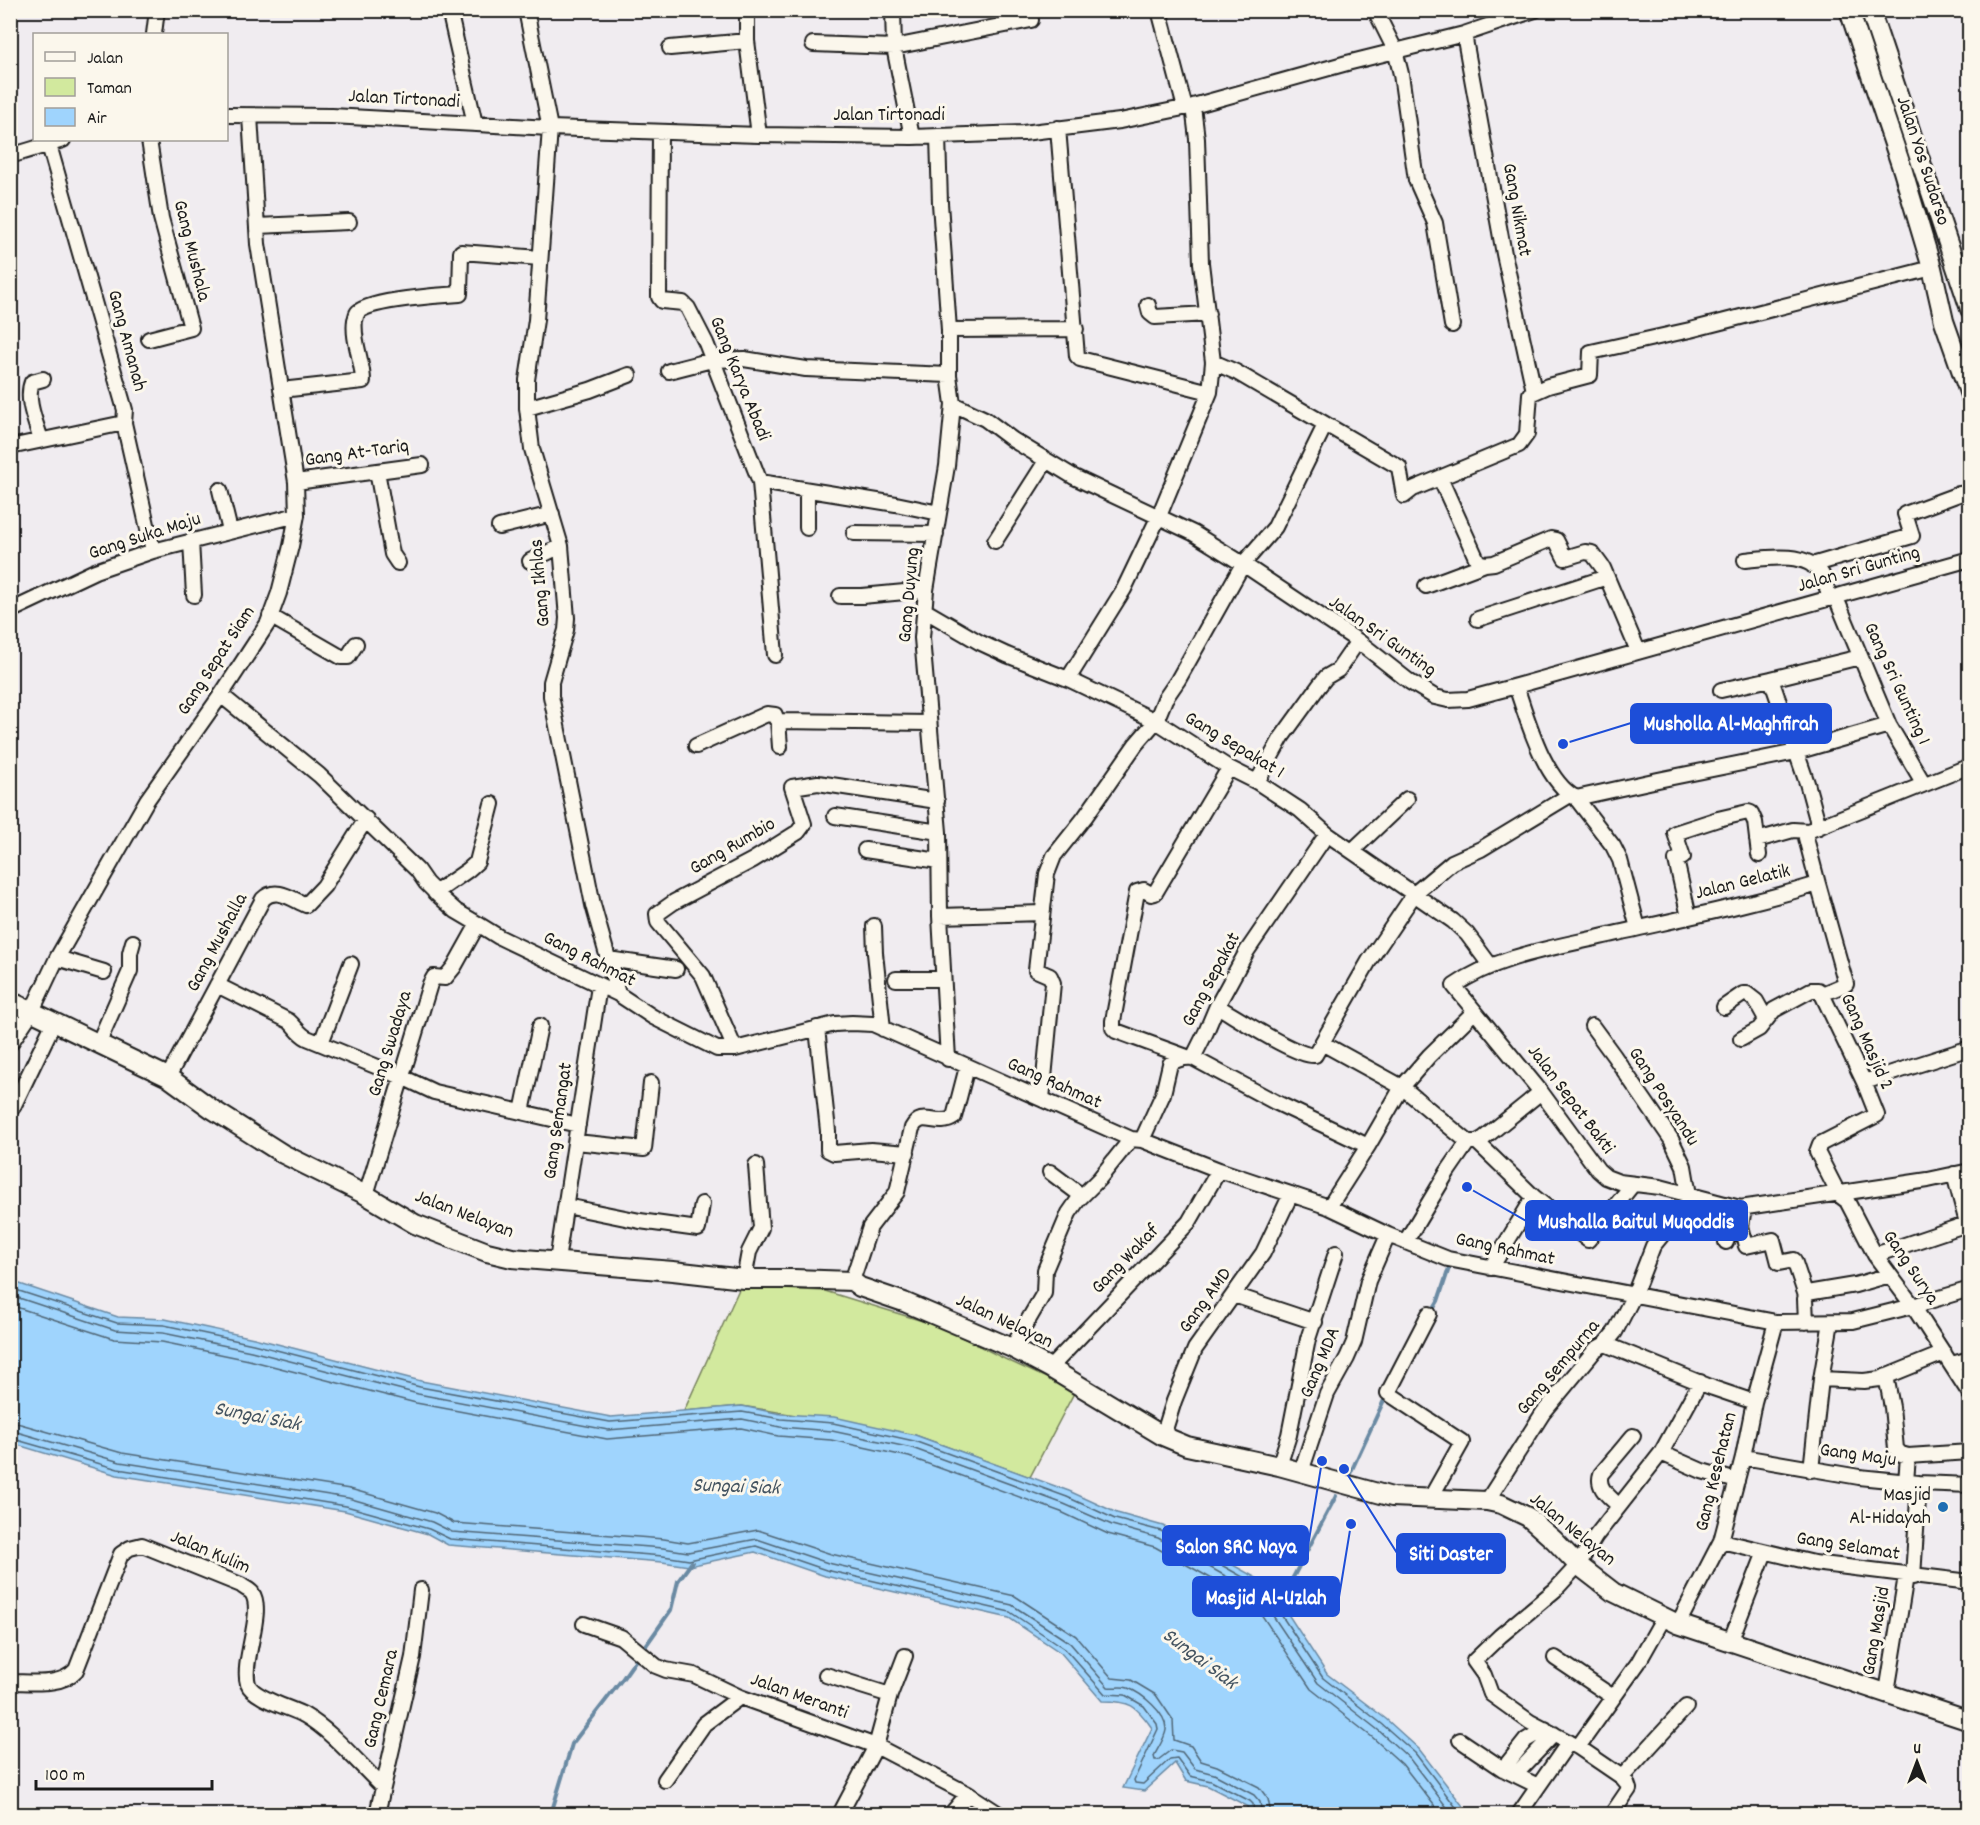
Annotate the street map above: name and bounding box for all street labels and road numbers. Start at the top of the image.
street label: Jalan Tirtonadi [348,83,461,117]
street label: Jalan Yos Sudarso [1888,93,1956,230]
street label: Jalan Tirtonadi [833,102,945,130]
street label: Gang Nikmat [1494,161,1538,259]
street label: Gang Mushala [165,197,217,305]
street label: Gang Amanah [99,287,153,395]
street label: Gang Karya Abadi [701,312,777,446]
street label: Gang At-Tariq [303,433,411,475]
street label: Gang Suka Maju [85,506,205,568]
street label: Gang Ikhlas [523,538,559,628]
street label: Jalan Sri Gunting [1795,539,1923,601]
street label: Gang Duyung [892,546,928,644]
street label: Jalan Sri Gunting [1322,589,1442,685]
street label: Gang Sepat Siam [171,601,263,721]
street label: Gang Sri Gunting 1 [1855,618,1937,750]
street label: Gang Sepakat 1 [1179,705,1289,787]
street label: Gang Rumbio [685,811,781,883]
street label: Jalan Gelatik [1693,858,1793,908]
street label: Gang Mushalla [180,888,256,997]
street label: Gang Rahmat [538,925,640,995]
street label: Gang Sepakat [1175,928,1249,1032]
street label: Gang Swadaya [362,987,421,1100]
street label: Gang Masjid 2 [1832,989,1900,1095]
street label: Jalan Sepat Bakti [1519,1039,1621,1161]
street label: Gang Posyandu [1620,1042,1706,1152]
street label: Gang Rahmat [1002,1051,1106,1117]
street label: Gang Semangat [537,1061,581,1181]
street label: Jalan Nelayan [410,1183,518,1247]
street label: Gang Wakaf [1086,1218,1167,1301]
street label: Gang Surya [1875,1225,1946,1311]
street label: Gang Rahmat [1453,1226,1557,1274]
street label: Gang AMD [1173,1262,1239,1340]
street label: Jalan Nelayan [951,1287,1057,1357]
street label: Gang Sempurna [1511,1314,1608,1422]
street label: Gang MDA [1293,1323,1349,1403]
street label: Gang Kesehatan [1689,1409,1745,1535]
street label: Gang Maju [1818,1437,1898,1475]
street label: Jalan Nelayan [1523,1486,1621,1574]
street label: Jalan Kulim [166,1524,254,1582]
street label: Gang Selamat [1794,1525,1902,1569]
street label: Gang Masjid [1855,1584,1899,1678]
street label: Gang Cemara [357,1646,407,1751]
street label: Jalan Meranti [746,1666,852,1728]

